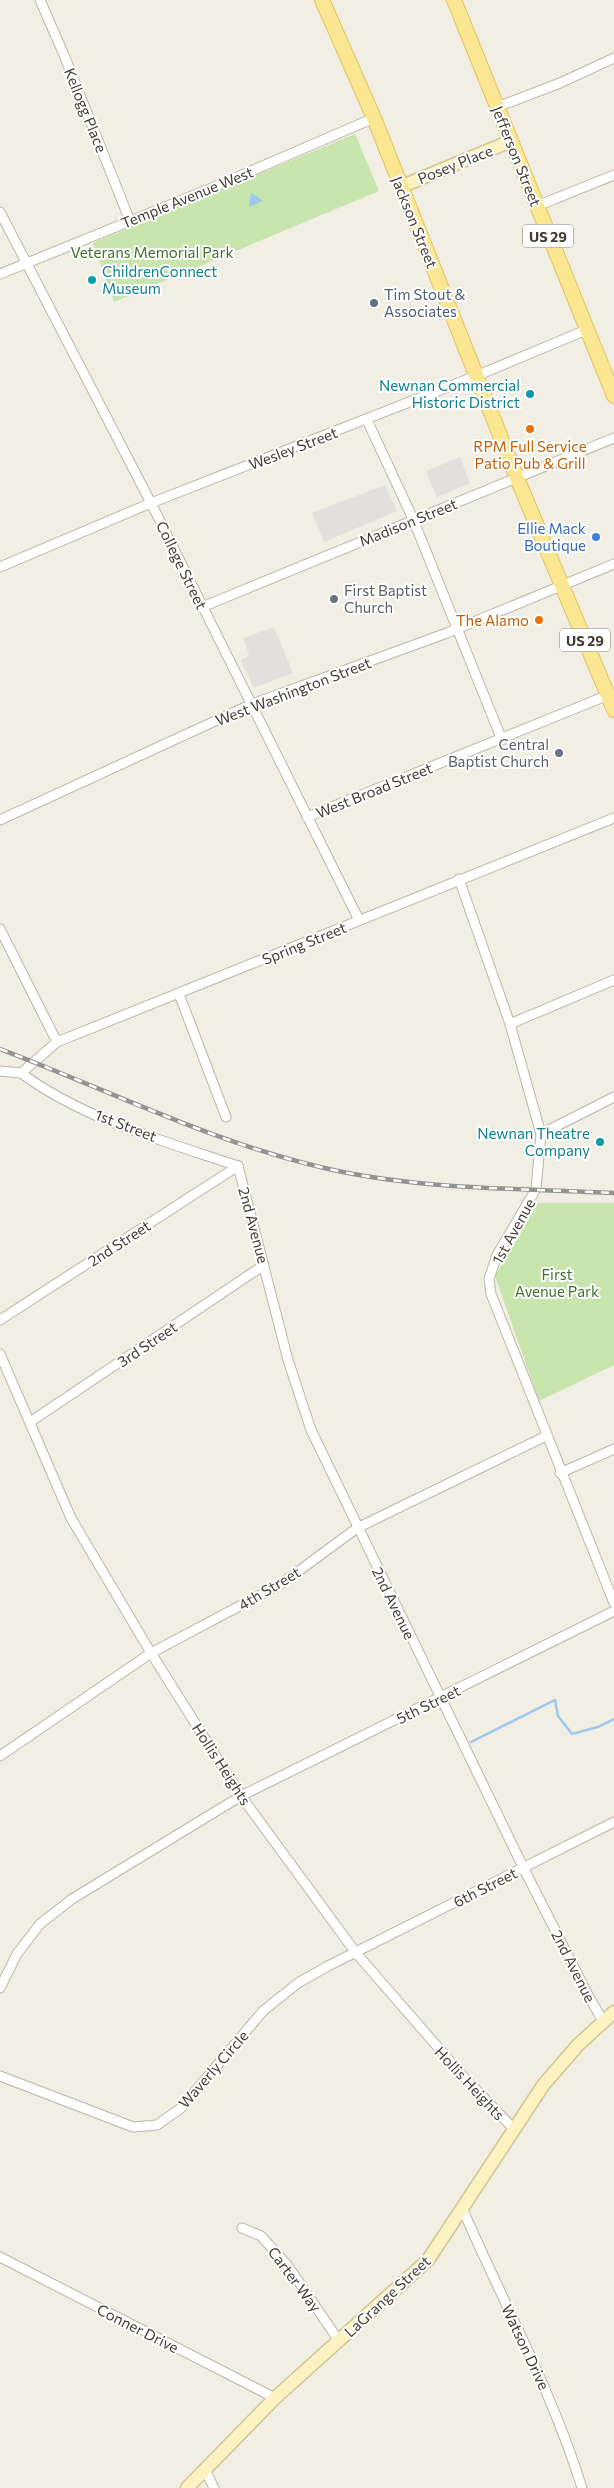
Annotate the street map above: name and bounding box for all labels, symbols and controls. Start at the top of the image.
street label: Kellogg Place [61,65,111,155]
street label: Jefferson Street [489,103,545,209]
street label: Posey Place [415,141,495,187]
street label: Temple Avenue West [118,162,256,232]
street label: Jackson Street [388,173,442,271]
road number: US 29 [523,225,573,248]
park label: Veterans Memorial Park [70,243,234,261]
place label: ChildrenConnect Museum [102,262,217,297]
marker: ChildrenConnect Museum [86,274,98,286]
place label: Tim Stout & Associates [384,285,466,320]
marker: Tim Stout & Associates [368,297,380,309]
place label: Newnan Commercial Historic District [379,376,520,411]
marker: Newnan Commercial Historic District [524,388,536,400]
street label: Wesley Street [246,423,340,473]
marker: RPM Full Service Patio Pub & Grill [524,423,536,435]
place label: RPM Full Service Patio Pub & Grill [473,437,587,472]
street label: Madison Street [356,494,460,550]
street label: College Street [153,518,211,612]
place label: Ellie Mack Boutique [517,519,586,554]
marker: Ellie Mack Boutique [590,531,602,543]
place label: First Baptist Church [344,581,427,616]
marker: First Baptist Church [328,593,340,605]
place label: The Alamo [456,611,529,629]
marker: The Alamo [533,614,545,626]
road number: US 29 [560,628,610,652]
street label: West Washington Street [213,653,373,729]
place label: Central Baptist Church [448,735,549,770]
marker: Central Baptist Church [553,747,565,759]
street label: West Broad Street [313,758,435,822]
street label: Spring Street [259,918,349,968]
street label: 1st Street [93,1105,159,1145]
place label: Newnan Theatre Company [477,1124,590,1159]
marker: Newnan Theatre Company [594,1136,606,1148]
street label: 2nd Avenue [235,1185,273,1265]
street label: 1st Avenue [488,1195,538,1267]
street label: 2nd Street [84,1216,154,1270]
park label: First Avenue Park [515,1265,599,1300]
street label: 3rd Street [114,1317,180,1371]
street label: 4th Street [235,1563,303,1613]
street label: 2nd Avenue [369,1564,419,1642]
street label: 5th Street [393,1681,463,1727]
street label: Hollis Heights [189,1720,255,1808]
street label: 6th Street [450,1863,520,1911]
street label: 2nd Avenue [548,1927,600,2005]
street label: Waverly Circle [174,2026,252,2111]
street label: Hollis Heights [431,2042,509,2124]
street label: Carter Way [265,2243,325,2315]
street label: LaGrange Street [340,2252,434,2340]
street label: Conner Drive [94,2300,182,2356]
street label: Watson Drive [498,2302,554,2393]

